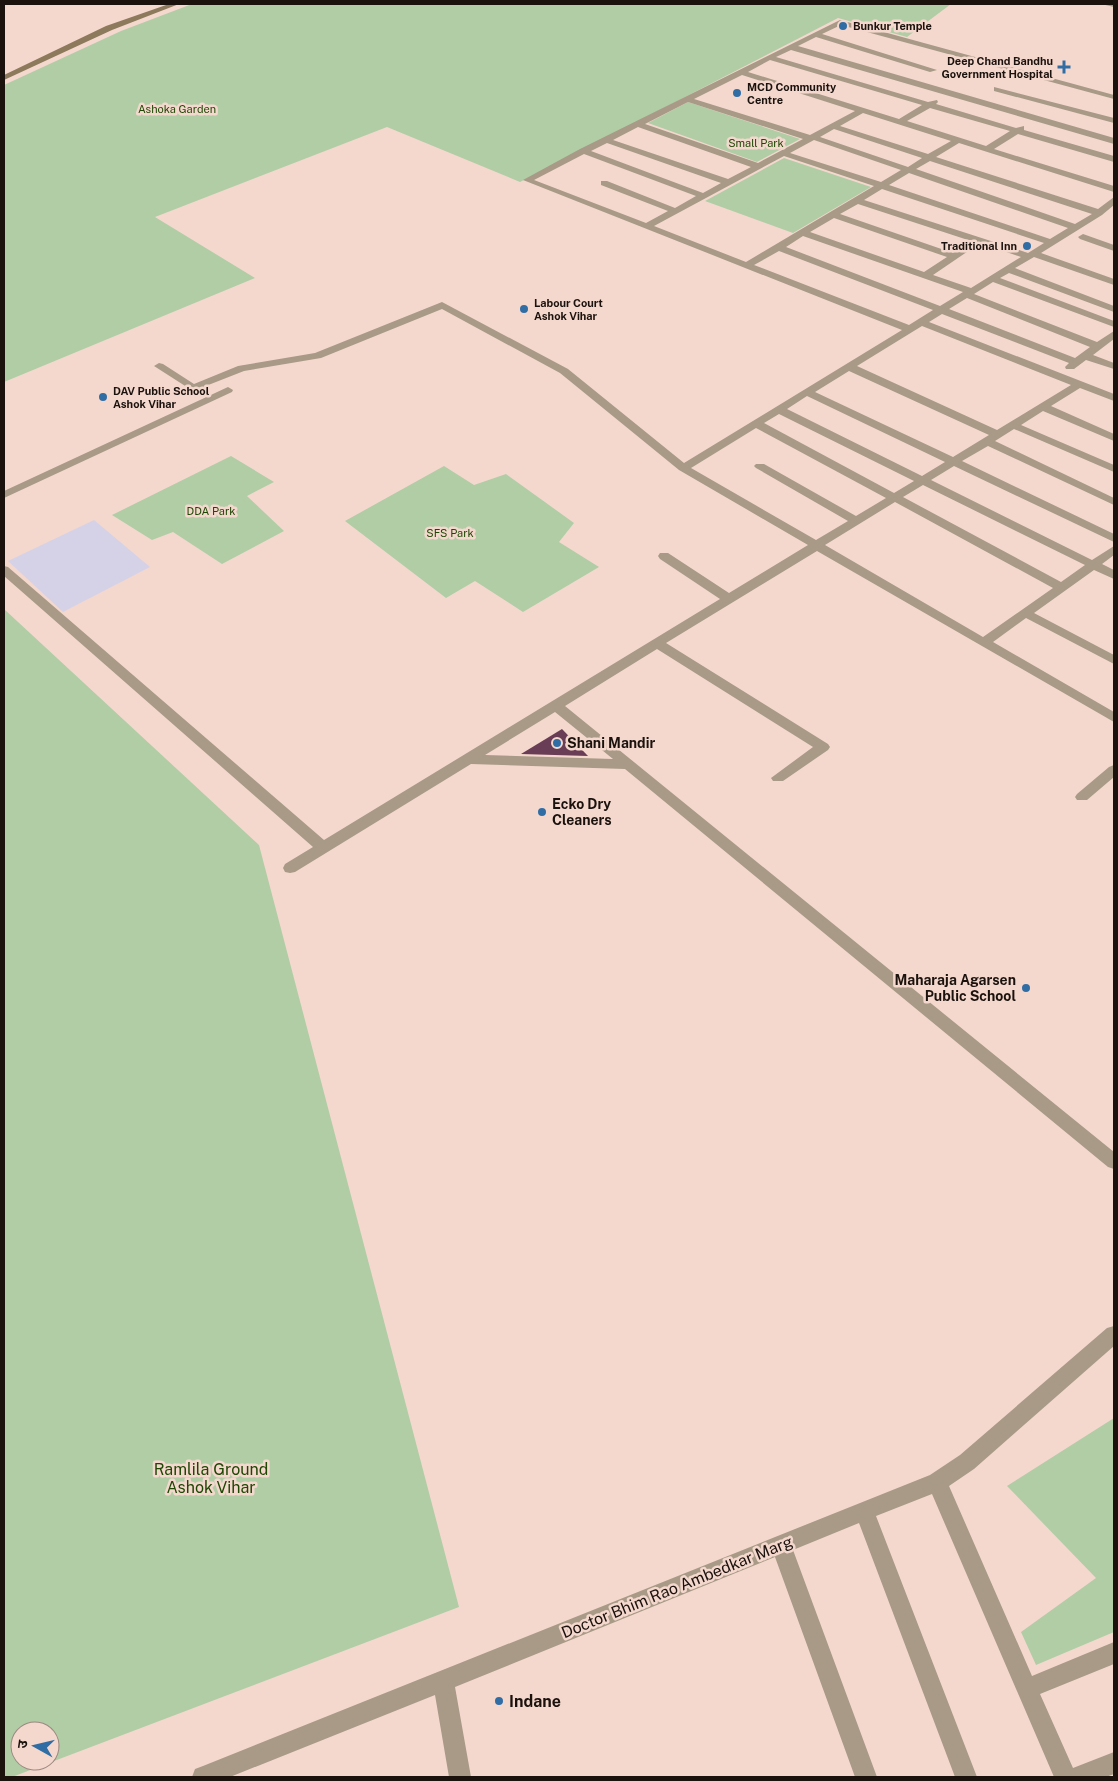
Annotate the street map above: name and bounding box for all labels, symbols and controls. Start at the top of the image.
marker: Bunkur Temple [837,20,849,32]
place label: Bunkur Temple [853,20,932,32]
place label: Deep Chand Bandhu Government Hospital [941,55,1053,80]
marker: Deep Chand Bandhu Government Hospital [1057,60,1071,74]
place label: MCD Community Centre [747,81,837,106]
marker: MCD Community Centre [731,87,743,99]
park label: Ashoka Garden [138,103,216,115]
park label: Small Park [728,137,784,149]
place label: Traditional Inn [941,240,1017,252]
marker: Traditional Inn [1021,240,1033,252]
place label: Labour Court Ashok Vihar [534,297,603,322]
marker: Labour Court Ashok Vihar [518,303,530,315]
place label: DAV Public School Ashok Vihar [113,385,210,410]
marker: DAV Public School Ashok Vihar [97,391,109,403]
park label: DDA Park [187,505,235,517]
park label: SFS Park [426,527,474,539]
place label: Shani Mandir [567,735,655,751]
marker: Shani Mandir [551,737,563,749]
place label: Ecko Dry Cleaners [552,796,612,828]
marker: Ecko Dry Cleaners [536,806,548,818]
place label: Maharaja Agarsen Public School [894,972,1016,1004]
marker: Maharaja Agarsen Public School [1020,982,1032,994]
park label: Ramlila Ground Ashok Vihar [154,1460,268,1497]
street label: Doctor Bhim Rao Ambedkar Marg [559,1532,796,1642]
place label: Indane [509,1692,561,1711]
marker: Indane [493,1695,505,1707]
north arrow [10,1721,60,1771]
text: उ [14,1738,31,1749]

